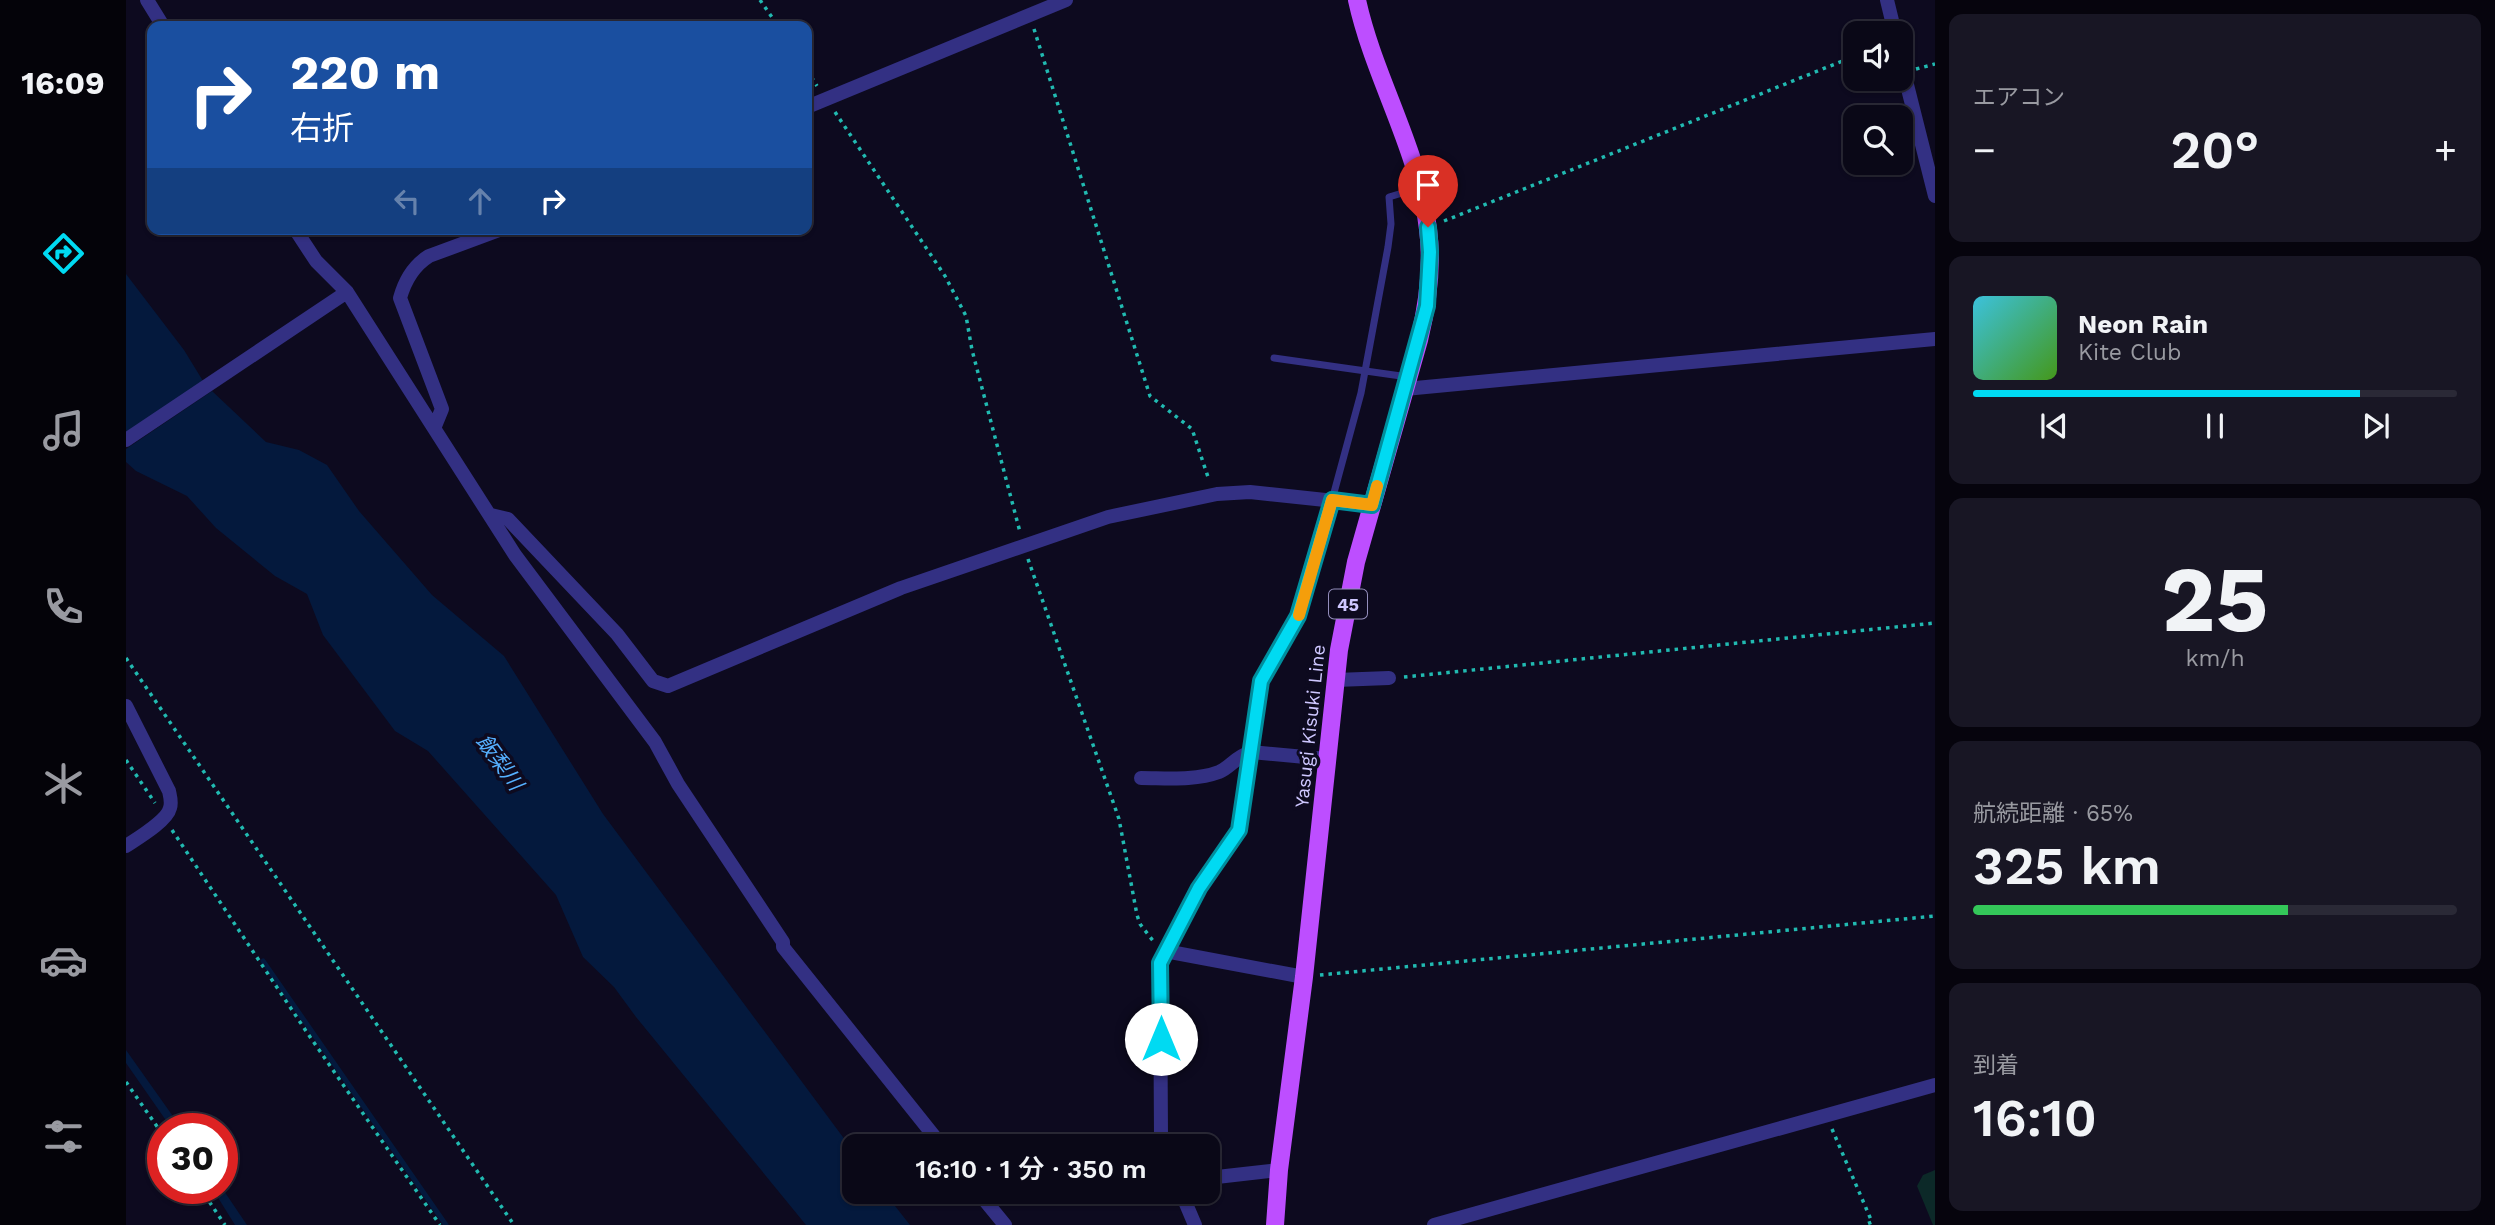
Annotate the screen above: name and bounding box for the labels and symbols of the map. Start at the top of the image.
pin [1398,155,1458,227]
road number: 45 [1329,590,1367,618]
street label: Yasugi Kisuki Line [1290,643,1330,809]
water label: 飯梨川 [471,729,530,796]
position arrow [1124,1002,1198,1076]
speed limit sign: 30 [147,1113,238,1204]

